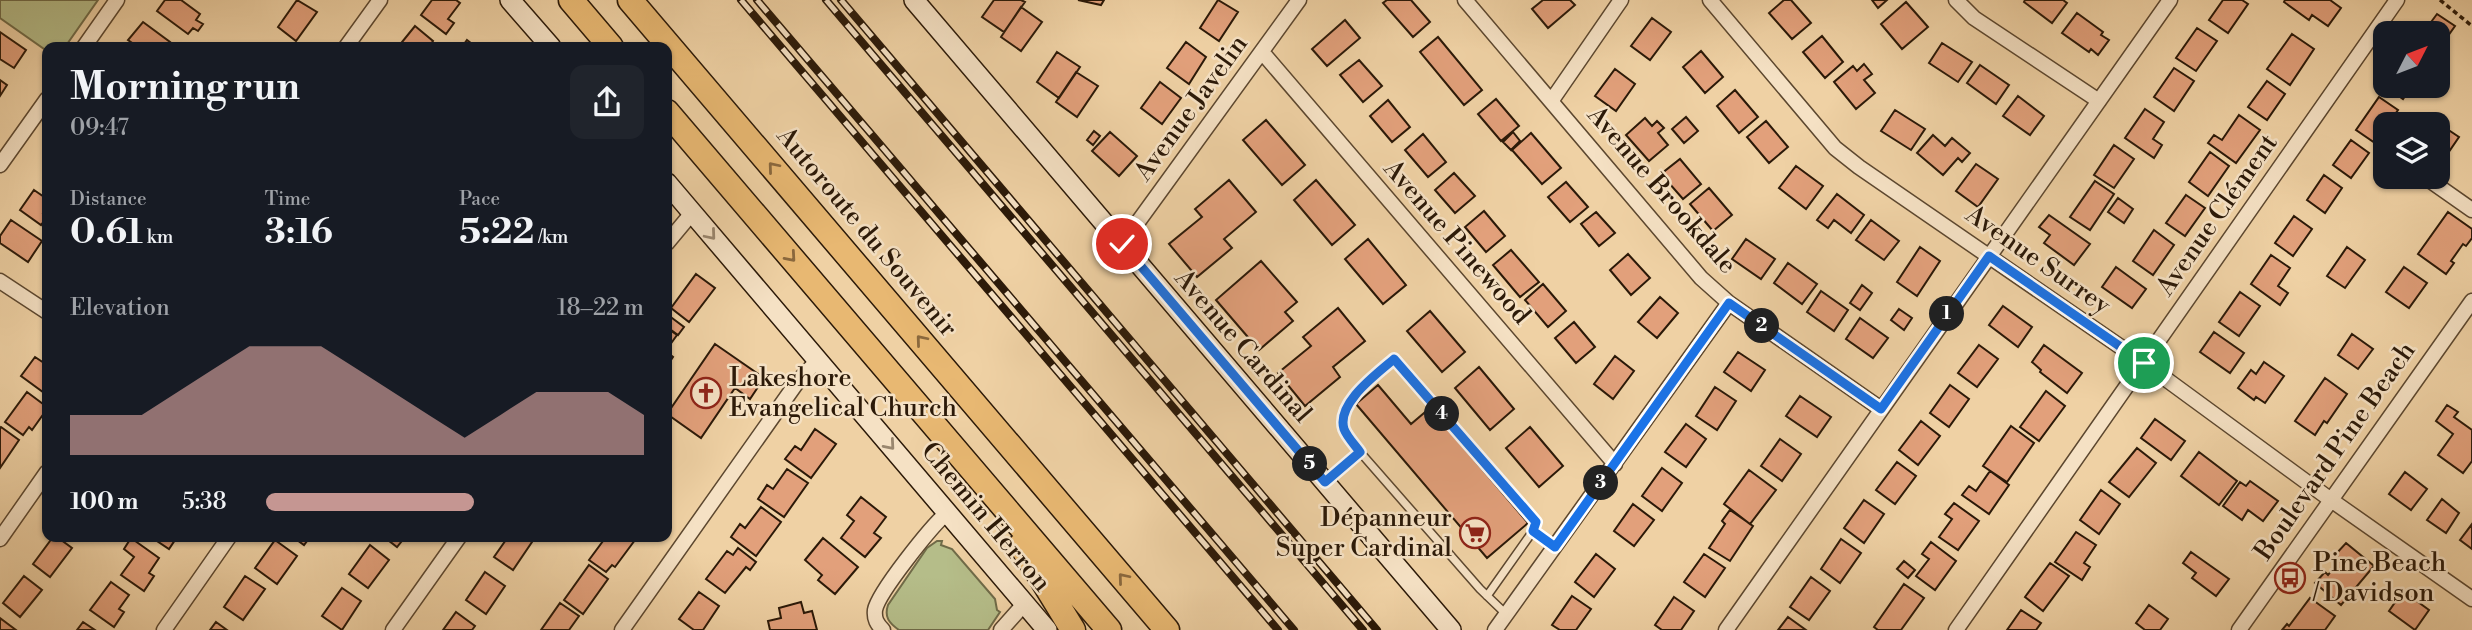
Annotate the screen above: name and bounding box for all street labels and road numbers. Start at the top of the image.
street label: Avenue Javelin [1127,29,1255,188]
street label: Avenue Brookdale [1580,99,1744,280]
street label: Autoroute du Souvenir [769,120,964,343]
street label: Avenue Clément [2149,128,2285,303]
street label: Avenue Pinewood [1376,152,1537,331]
street label: Avenue Surrey [1959,198,2117,322]
street label: Avenue Cardinal [1167,262,1319,429]
street label: Boulevard Pine Beach [2247,336,2422,567]
street label: Chemin Herron [914,436,1058,598]

